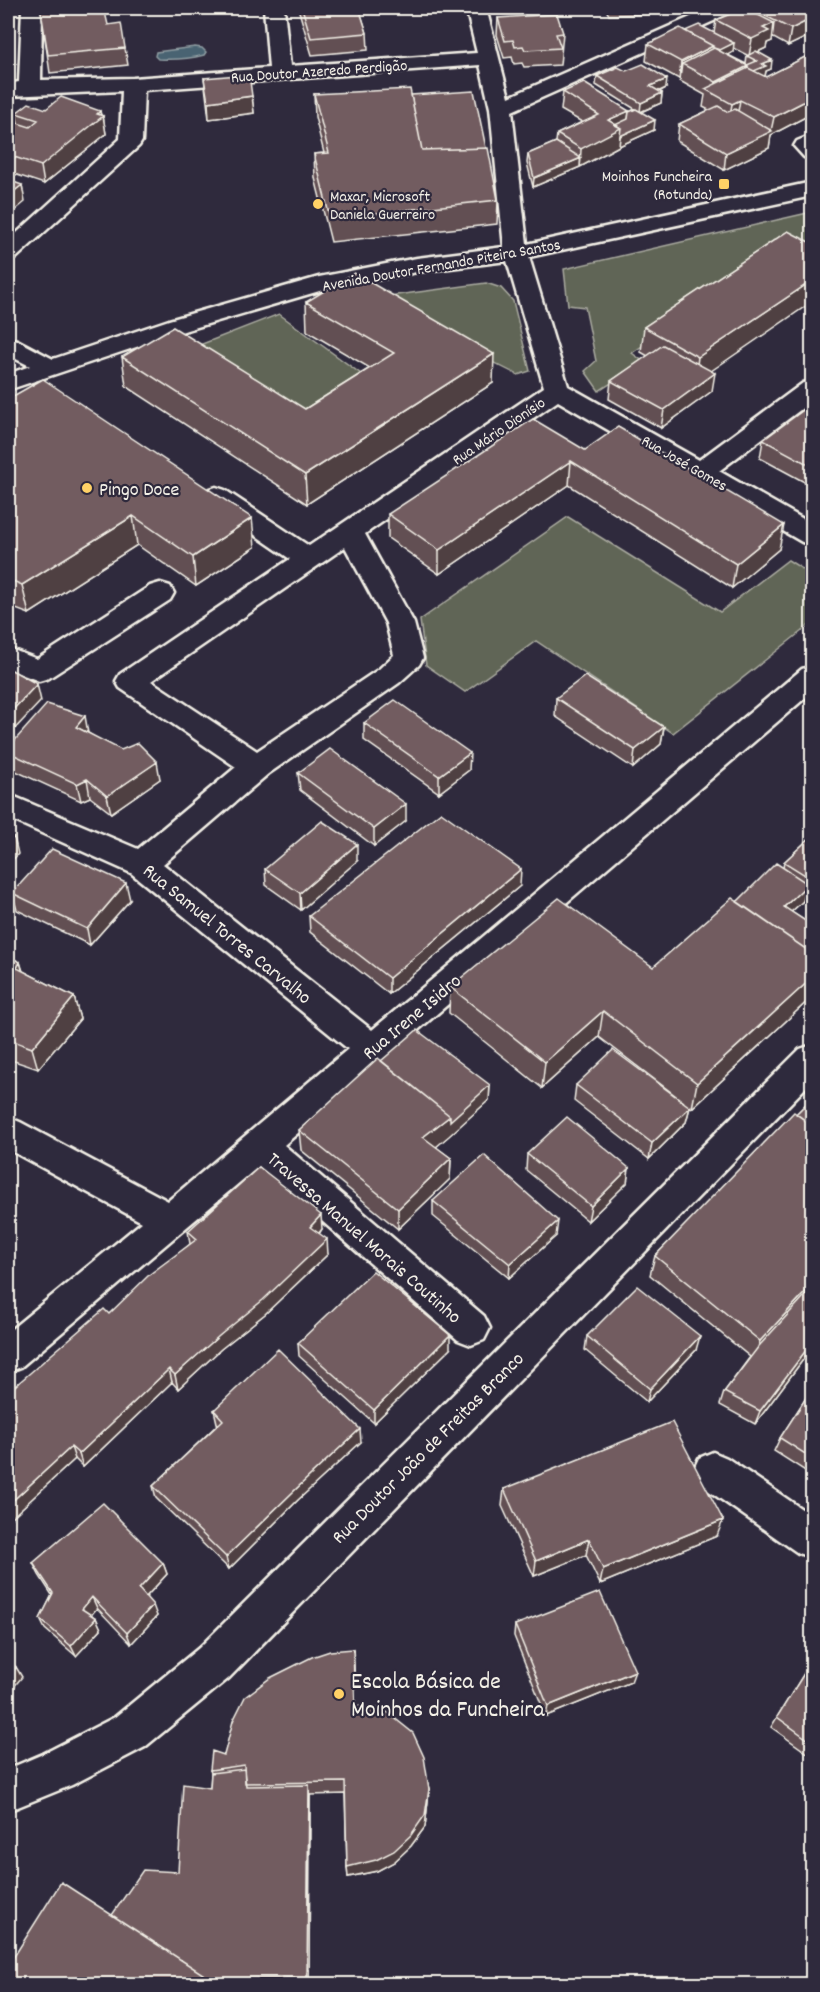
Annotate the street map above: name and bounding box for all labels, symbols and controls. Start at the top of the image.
street label: Rua Doutor Azeredo Perdigão [230,55,408,90]
place label: Moinhos Funcheira (Rotunda) [602,166,712,207]
marker: Moinhos Funcheira (Rotunda) [717,177,731,191]
place label: Maxar, Microsoft Daniela Guerreiro [330,186,435,227]
marker: Maxar, Microsoft Daniela Guerreiro [311,197,325,211]
street label: Avenida Doutor Fernando Piteira Santos [320,234,563,299]
street label: Rua Mário Dionísio [448,392,551,472]
street label: Rua José Gomes [636,430,731,498]
place label: Pingo Doce [99,477,179,505]
marker: Pingo Doce [80,481,94,495]
street label: Rua Samuel Torres Carvalho [136,858,317,1012]
street label: Rua Irene Isidro [357,969,468,1068]
street label: Travessa Manuel Morais Coutinho [260,1147,466,1332]
street label: Rua Doutor João de Freitas Branco [327,1347,532,1552]
place label: Escola Básica de Moinhos da Funcheira [351,1666,545,1728]
marker: Escola Básica de Moinhos da Funcheira [332,1687,346,1701]

